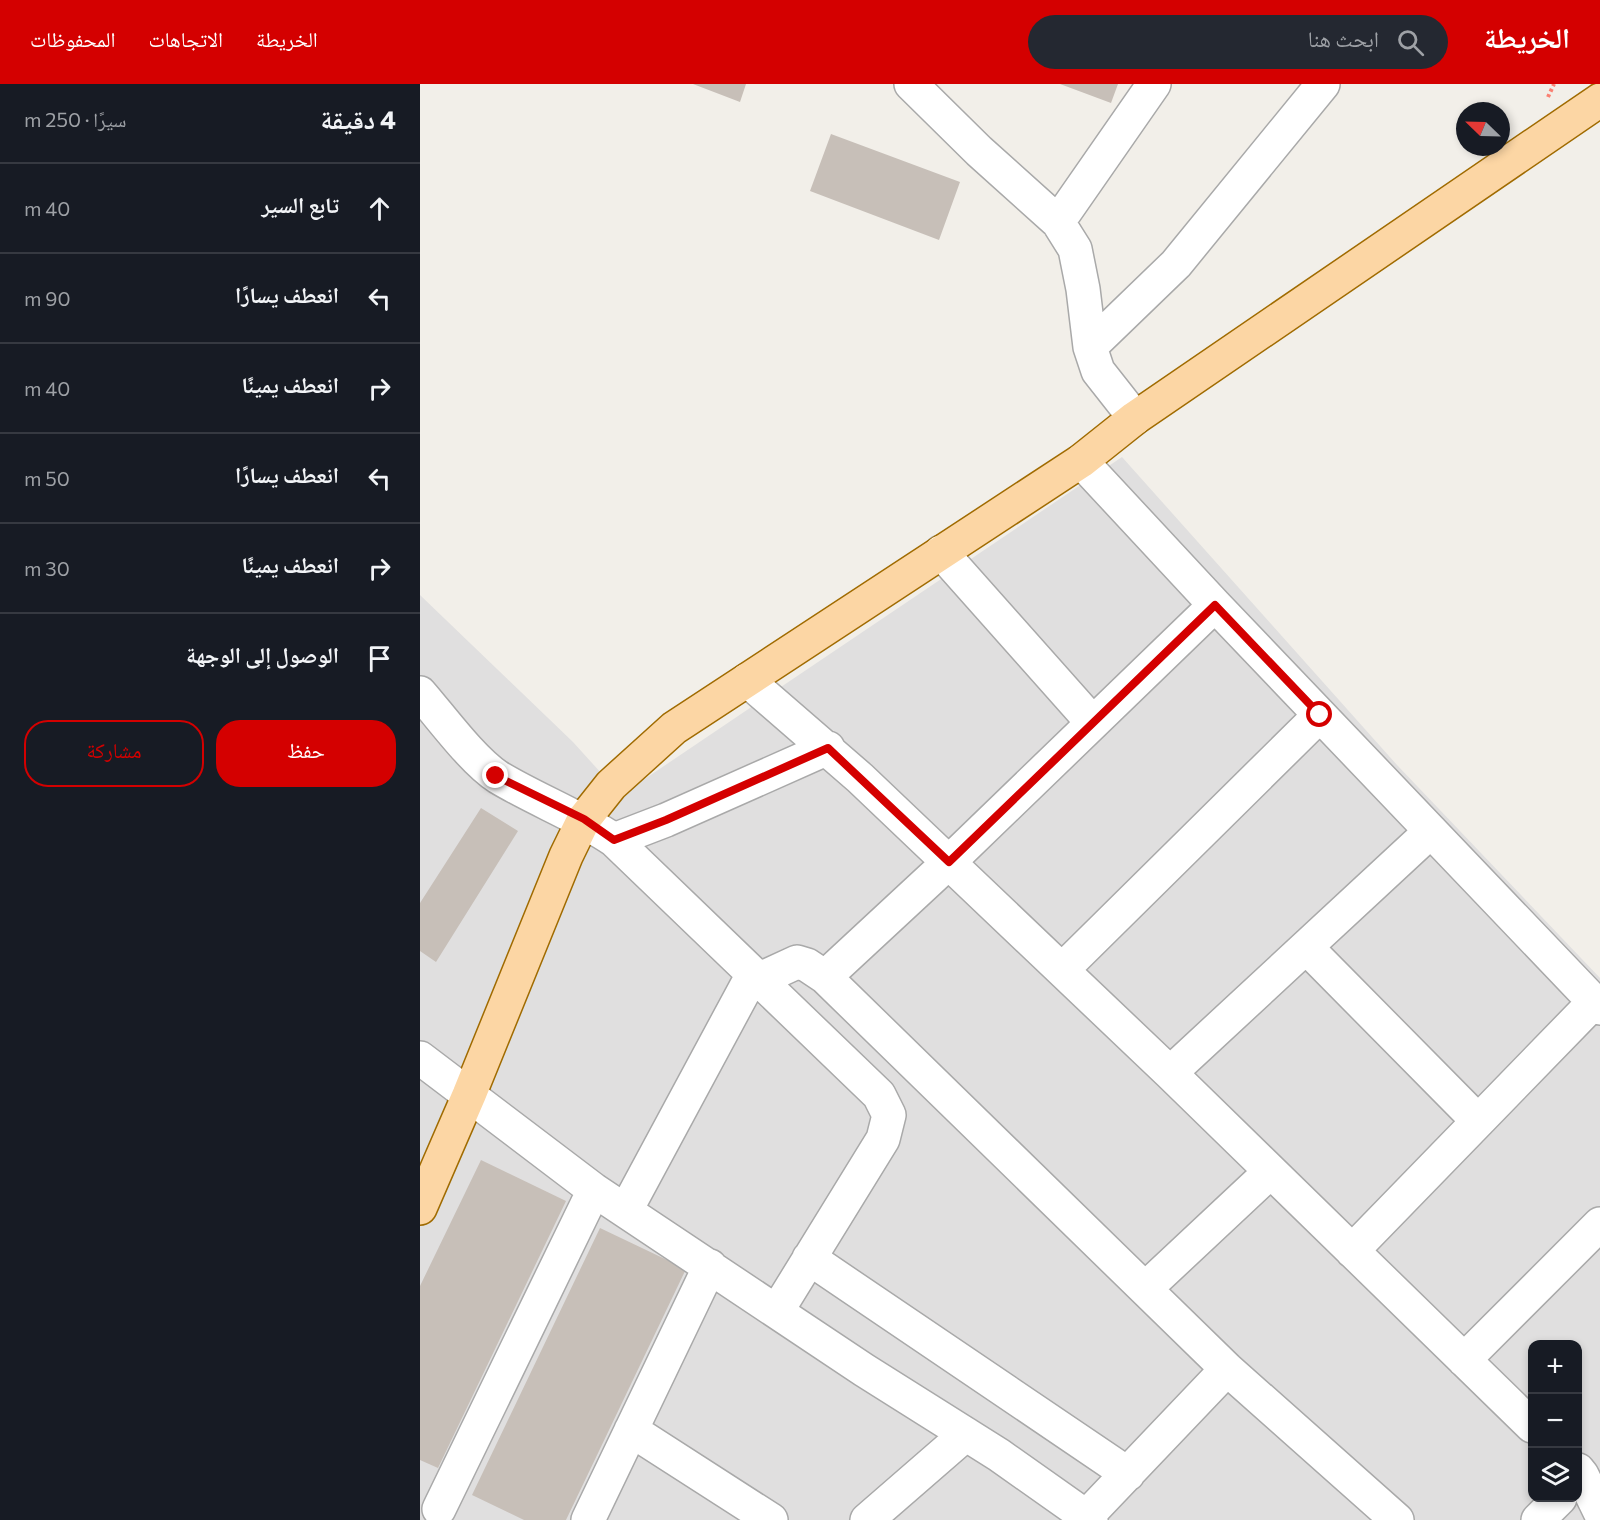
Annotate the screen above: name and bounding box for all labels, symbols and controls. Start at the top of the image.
search box [1028,15,1448,69]
text: الخريطة [1484,20,1570,54]
text: ابحث هنا [1308,25,1379,52]
text: المحفوظات [30,26,115,51]
text: الاتجاهات [148,26,223,51]
text: الخريطة [256,26,318,51]
icon: search [1394,26,1427,59]
north arrow [1456,102,1510,156]
text: 4 دقيقة [320,103,396,134]
text: سيرًا · 250 m [24,107,127,131]
text: تابع السير [261,191,339,218]
icon: ahead [363,192,396,225]
text: 40 m [24,196,70,220]
text: انعطف يسارًا [235,281,339,308]
icon: left [363,282,396,315]
text: 90 m [24,286,71,310]
text: انعطف يمينًا [241,371,339,398]
icon: right [363,372,396,405]
text: 40 m [24,376,70,400]
text: انعطف يسارًا [235,461,339,488]
icon: left [363,462,396,495]
text: 50 m [24,466,70,490]
text: انعطف يمينًا [241,551,339,578]
icon: right [363,552,396,585]
text: 30 m [24,556,70,580]
text: الوصول إلى الوجهة [186,641,339,668]
icon: arrive [363,642,396,675]
route start [1306,701,1332,727]
button: مشاركة [24,720,204,787]
button: حفظ [216,720,396,787]
route end [482,762,508,788]
map controls [1528,1340,1582,1502]
button: + [1528,1340,1582,1394]
button: − [1528,1394,1582,1448]
button: layers [1528,1448,1582,1502]

